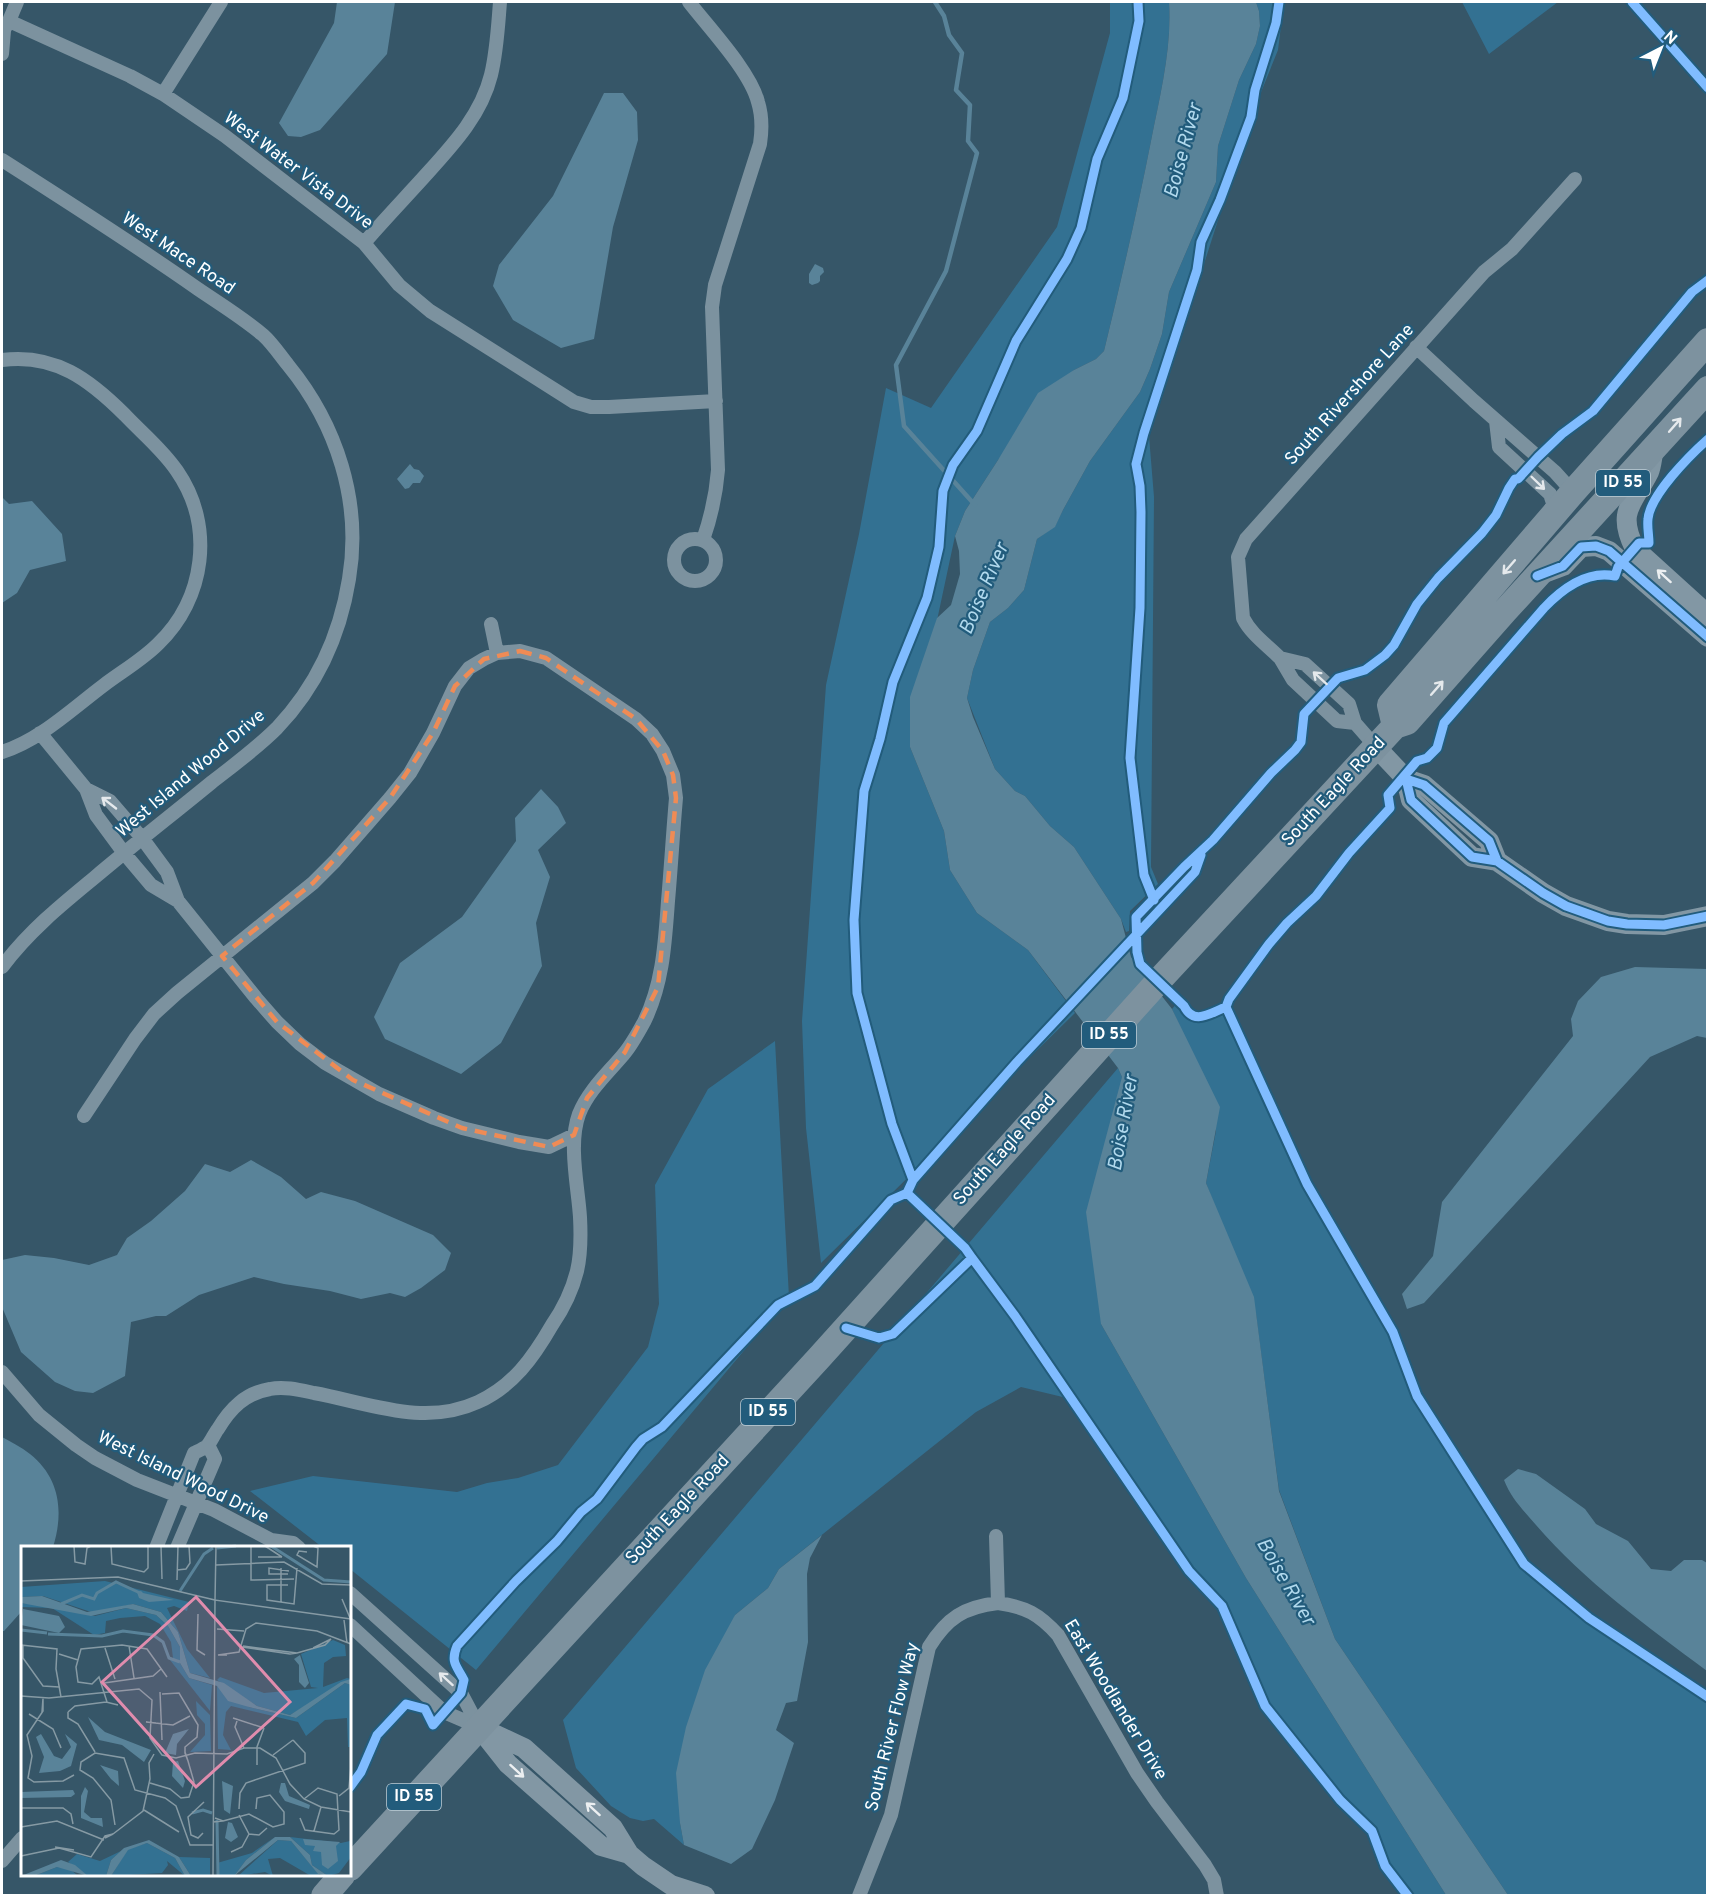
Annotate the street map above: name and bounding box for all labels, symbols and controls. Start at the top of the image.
north arrow [1631,18,1691,78]
text: N [1659,27,1681,50]
water label: Boise River [1159,99,1209,201]
street label: West Water Vista Drive [219,107,377,235]
street label: West Mace Road [117,208,239,300]
street label: South Rivershore Lane [1280,319,1420,471]
one-way arrow [1668,418,1682,433]
road number: ID 55 [1596,470,1650,496]
one-way arrow [1531,475,1546,490]
water label: Boise River [954,538,1016,639]
one-way arrow [1502,559,1516,574]
one-way arrow [1657,569,1672,583]
one-way arrow [1313,671,1328,685]
one-way arrow [1430,681,1444,696]
street label: West Island Wood Drive [112,705,270,843]
street label: South Eagle Road [1277,732,1391,852]
one-way arrow [101,796,117,809]
road number: ID 55 [1082,1022,1136,1048]
water label: Boise River [1103,1072,1145,1173]
street label: South Eagle Road [949,1089,1061,1211]
road number: ID 55 [741,1399,795,1425]
street label: West Island Wood Drive [93,1426,273,1530]
street label: South Eagle Road [621,1450,735,1570]
water label: Boise River [1249,1533,1321,1632]
inset map [21,1546,351,1876]
street label: East Woodlander Drive [1058,1616,1172,1784]
street label: South River Flow Way [861,1640,925,1814]
one-way arrow [439,1672,454,1686]
one-way arrow [509,1764,524,1778]
road number: ID 55 [387,1784,441,1810]
one-way arrow [586,1802,601,1816]

